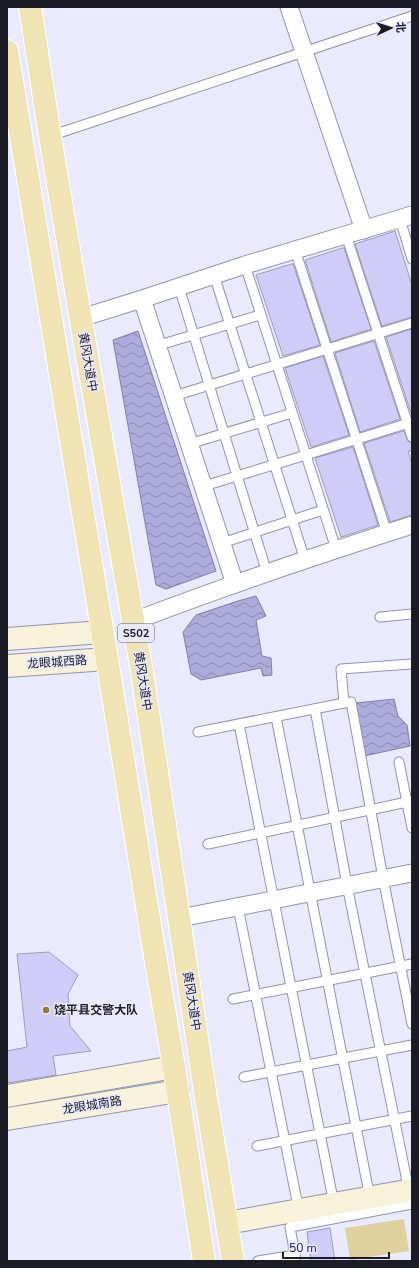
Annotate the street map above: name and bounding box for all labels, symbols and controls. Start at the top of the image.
north arrow [371,8,411,48]
text: 北 [393,21,408,33]
street label: 黄冈大道中 [75,331,101,393]
road number: S502 [118,624,154,642]
street label: 黄冈大道中 [130,650,156,712]
street label: 龙眼城西路 [27,652,87,672]
street label: 黄冈大道中 [179,970,205,1032]
place label: 饶平县交警大队 [54,1002,138,1018]
marker: 饶平县交警大队 [41,1005,51,1015]
street label: 龙眼城南路 [61,1092,123,1118]
scale bar [283,1234,389,1260]
text: 50 m [289,1240,317,1256]

